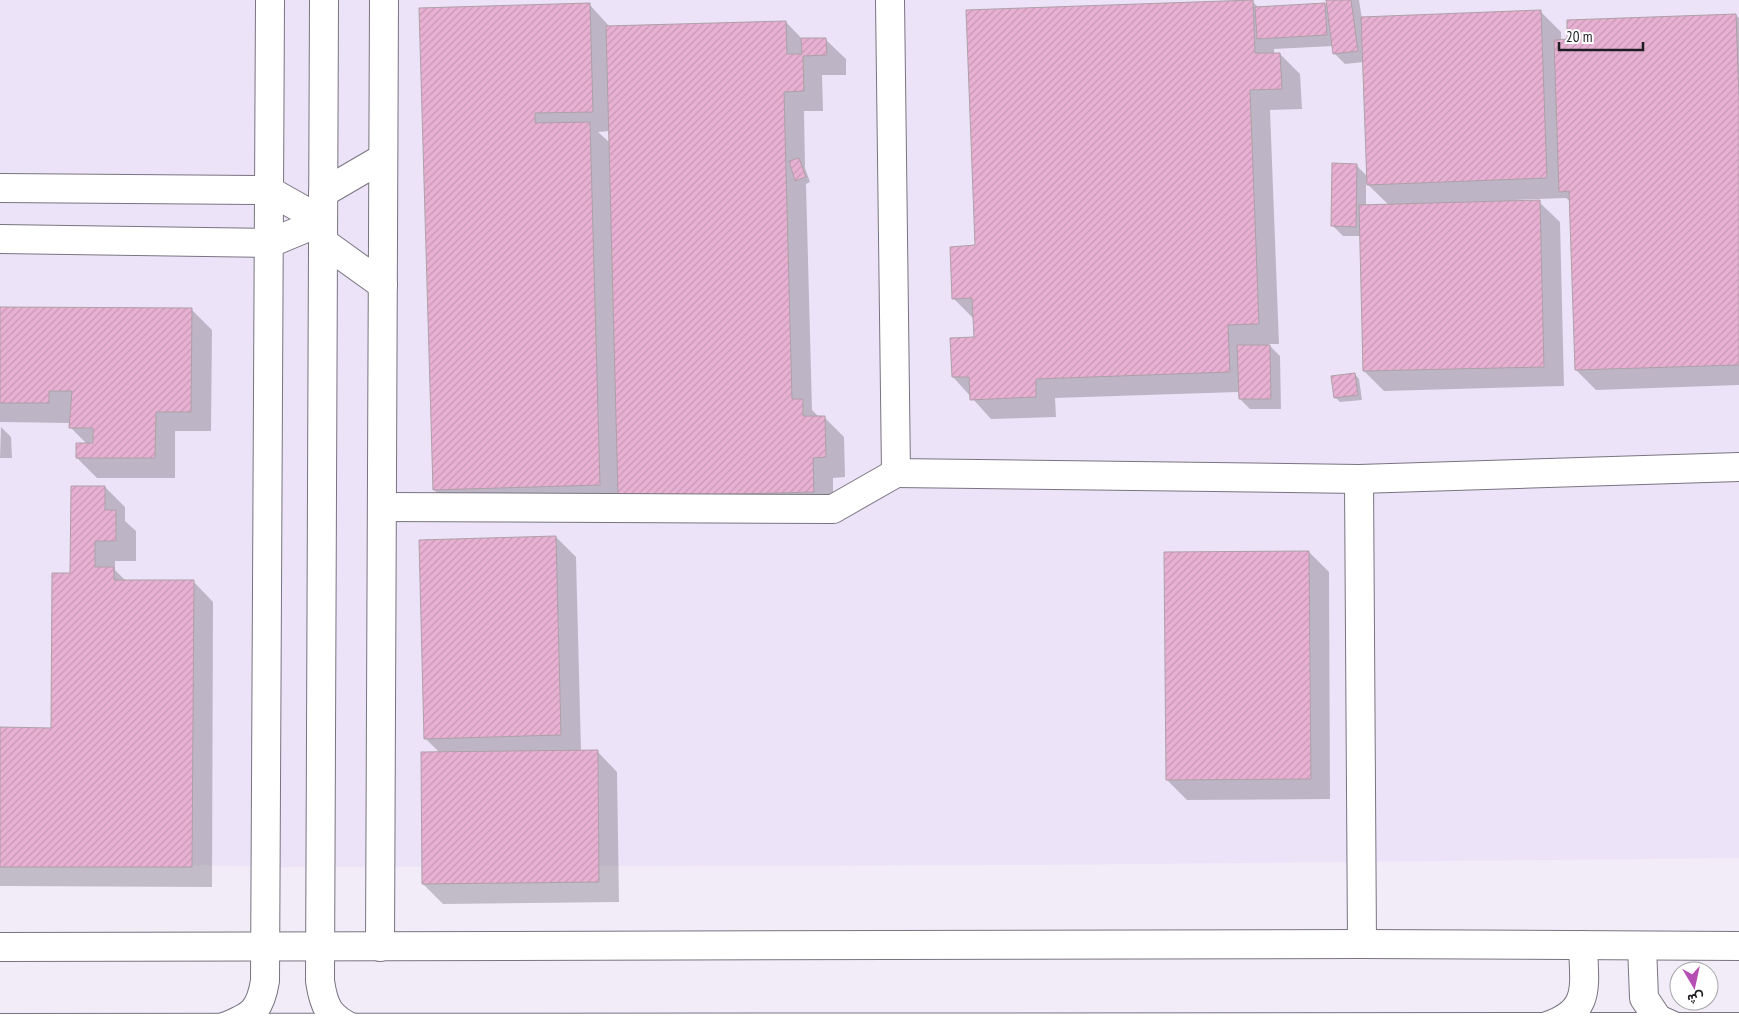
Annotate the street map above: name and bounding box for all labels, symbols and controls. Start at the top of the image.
scale bar [1559,20,1643,52]
text: 20 m [1566,27,1592,46]
north arrow [1669,961,1719,1011]
text: ش [1686,989,1706,1009]

